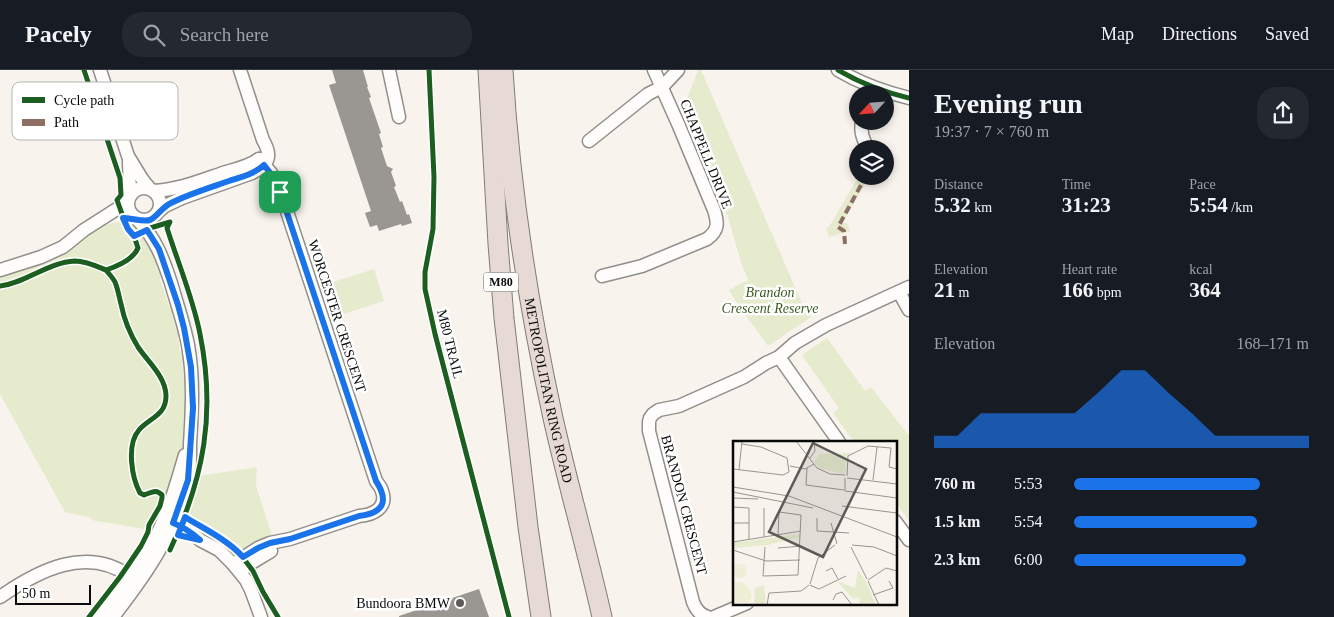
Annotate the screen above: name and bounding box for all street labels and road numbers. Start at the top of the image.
street label: CHAPPELL DRIVE [677,97,735,211]
street label: WORCESTER CRESCENT [305,238,369,395]
road number: M80 [484,272,518,292]
street label: METROPOLITAN RING ROAD [522,297,576,485]
street label: M80 TRAIL [434,308,466,380]
street label: BRANDON CRESCENT [658,433,710,577]

